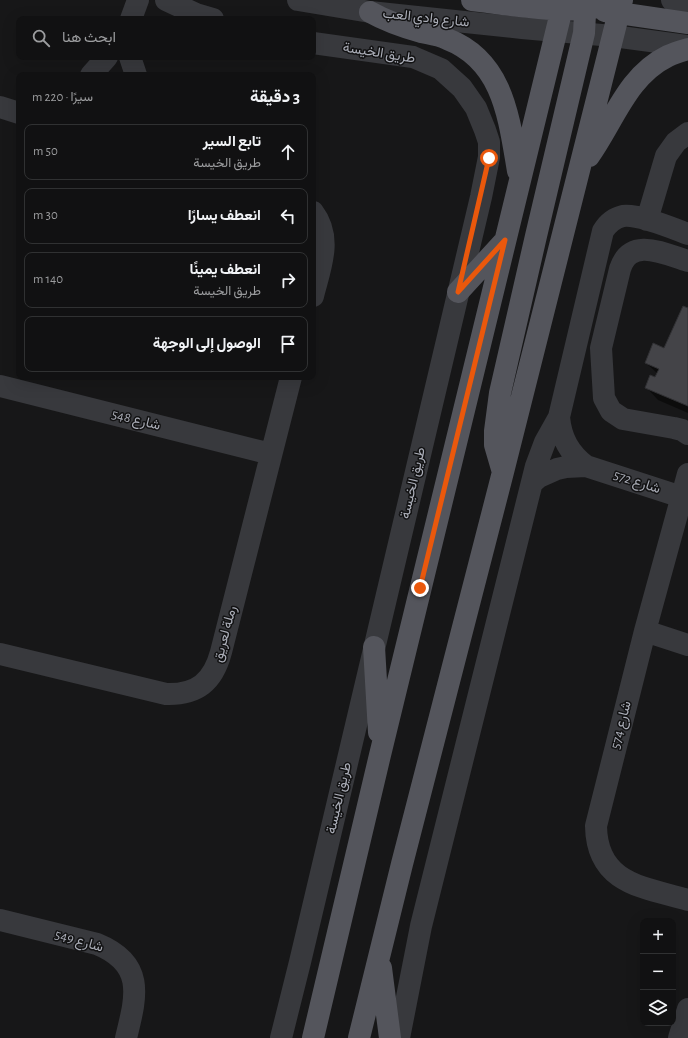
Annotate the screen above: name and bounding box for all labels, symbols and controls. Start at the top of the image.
street label: شارع وادي العب [382,6,470,33]
search box [16,16,316,60]
icon: search [30,27,52,49]
text: ابحث هنا [62,30,116,45]
street label: طريق الخيسة [342,40,416,67]
text: 3 دقيقة [250,88,300,105]
text: سيرًا · 220 m [32,91,93,104]
text: تابع السير [203,134,261,149]
icon: ahead [277,141,299,163]
text: 50 m [33,145,58,158]
route start [480,149,498,167]
text: طريق الخيسة [193,157,261,170]
icon: left [277,205,299,227]
text: انعطف يسارًا [188,208,261,223]
text: 30 m [33,209,58,222]
text: انعطف يمينًا [190,262,261,277]
icon: right [277,269,299,291]
text: 140 m [33,273,63,286]
text: طريق الخيسة [193,285,261,298]
icon: arrive [277,333,299,355]
text: الوصول إلى الوجهة [153,336,261,351]
street label: شارع 548 [109,407,162,436]
street label: طريق الخيسة [398,446,429,520]
street label: شارع 572 [611,468,662,499]
route end [411,579,429,597]
street label: رملة لعريق [211,604,240,664]
street label: شارع 574 [608,700,637,751]
street label: طريق الخيسة [324,761,355,835]
map controls [640,918,676,1026]
button: + [640,918,676,954]
street label: شارع 549 [52,927,105,957]
button: − [640,954,676,990]
button: layers [640,990,676,1026]

